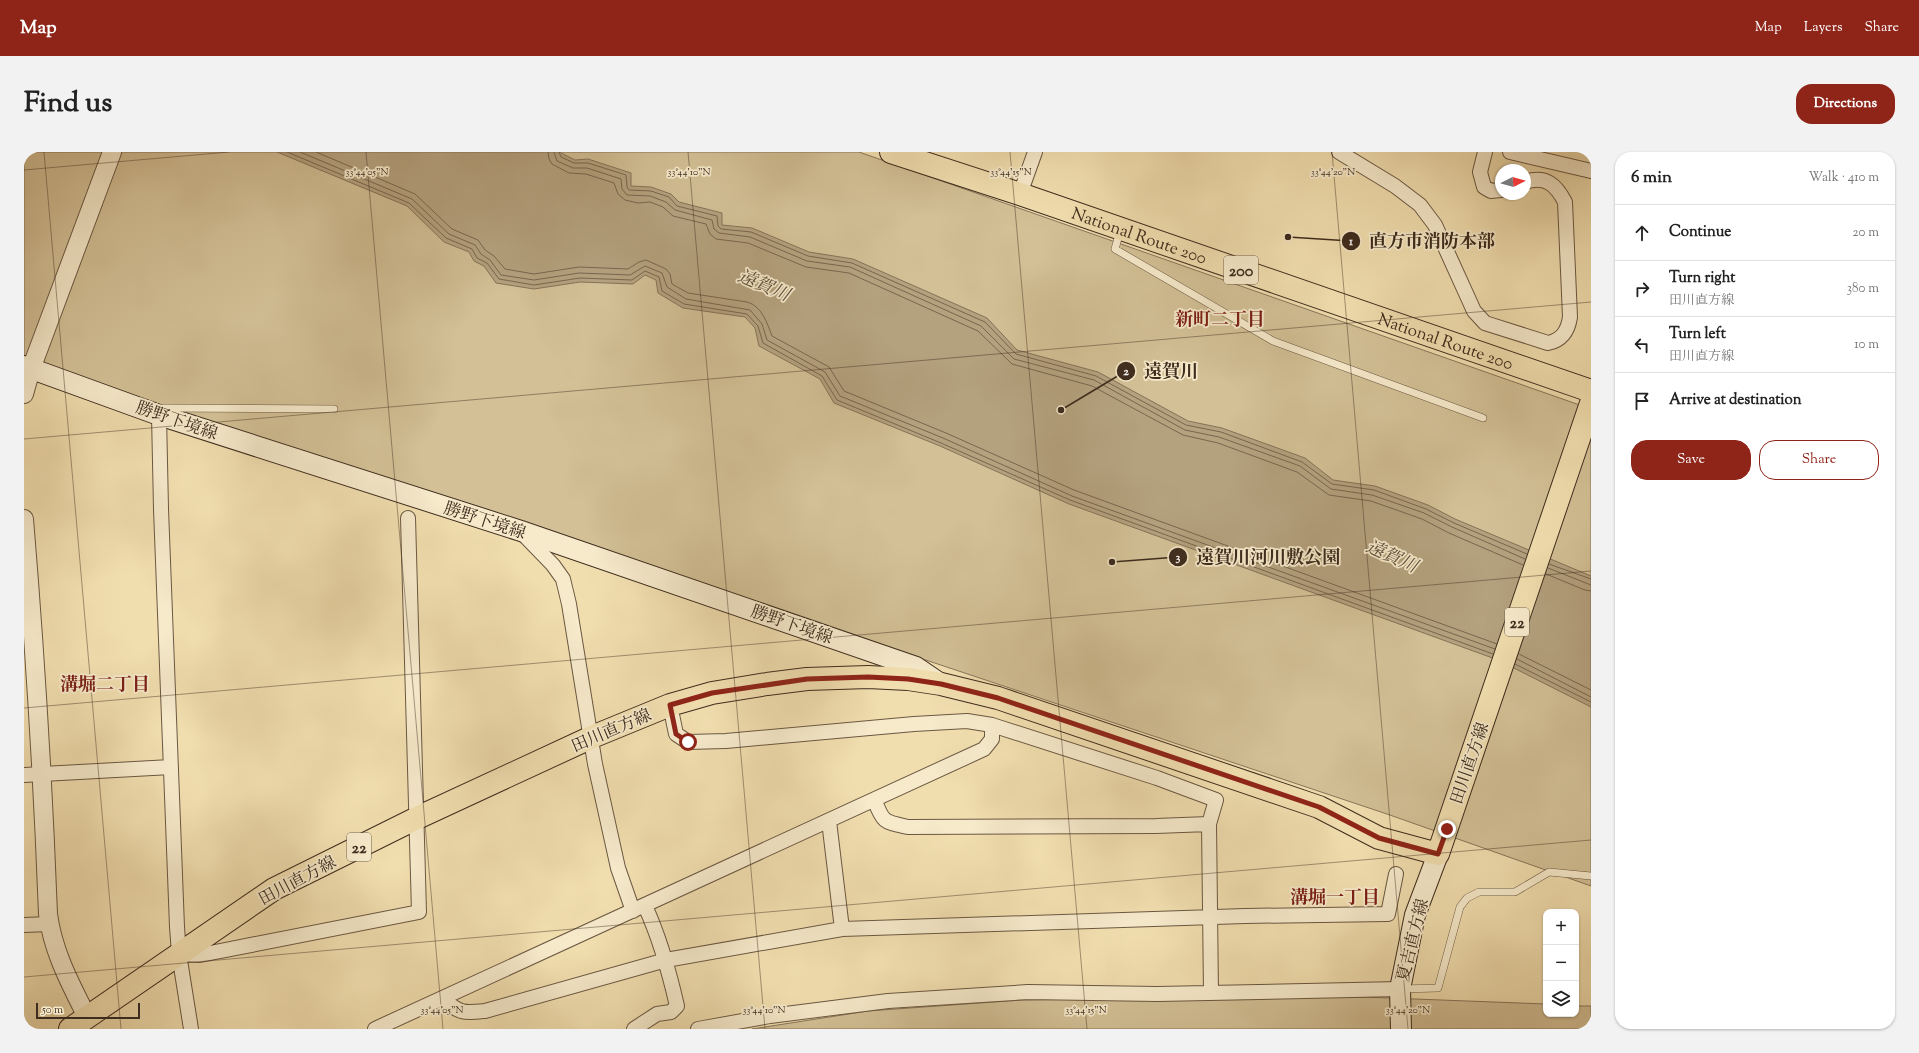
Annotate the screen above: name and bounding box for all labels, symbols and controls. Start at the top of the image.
text: Map [20,15,57,42]
text: Map [1755,18,1782,38]
text: Layers [1804,18,1842,38]
text: Share [1864,18,1899,38]
text: Find us [24,84,112,124]
button: Directions [1796,84,1895,124]
north arrow [1495,164,1531,200]
text: 33°44'05"N [346,165,388,180]
text: 33°44'10"N [667,165,711,180]
text: 33°44'15"N [990,165,1032,180]
text: 33°44'20"N [1311,165,1355,180]
text: 6 min [1631,166,1672,190]
text: Walk · 410 m [1808,169,1879,187]
street label: National Route 200 [1068,203,1210,272]
icon: ahead [1631,222,1653,244]
text: Continue [1669,222,1731,243]
text: 20 m [1853,224,1879,242]
callout: 直方市消防本部 [1341,226,1503,256]
text: 直方市消防本部 [1369,230,1495,256]
text: 1 [1348,233,1354,251]
road number: 200 [1224,256,1258,284]
water label: 遠賀川 [733,264,795,310]
text: Turn right [1669,268,1735,289]
icon: right [1631,278,1653,300]
text: 380 m [1847,280,1879,298]
text: 田川直方線 [1669,292,1734,310]
district label: 新町二丁目 [1175,308,1265,334]
street label: National Route 200 [1374,308,1516,377]
text: Turn left [1669,324,1726,345]
icon: left [1631,334,1653,356]
text: 10 m [1854,336,1879,354]
text: 田川直方線 [1669,348,1734,366]
callout: 遠賀川 [1116,356,1206,386]
text: 遠賀川 [1144,360,1198,386]
text: 2 [1123,363,1129,381]
icon: arrive [1631,390,1653,412]
text: Arrive at destination [1669,390,1802,411]
street label: 勝野下境線 [132,397,220,447]
button: Save [1631,440,1751,480]
button: Share [1759,440,1879,480]
street label: 勝野下境線 [440,497,529,546]
water label: 遠賀川 [1361,535,1423,581]
callout: 遠賀川河川敷公園 [1168,542,1348,572]
text: 遠賀川河川敷公園 [1196,546,1340,572]
text: 3 [1176,549,1181,567]
street label: 勝野下境線 [747,601,835,651]
road number: 22 [1505,608,1529,636]
district label: 溝堀二丁目 [60,673,150,699]
street label: 田川直方線 [568,704,656,759]
street label: 田川直方線 [1446,720,1496,808]
route start [679,733,697,751]
route end [1438,820,1456,838]
road number: 22 [347,833,371,861]
street label: 田川直方線 [255,851,341,912]
district label: 溝堀一丁目 [1290,886,1380,912]
street label: 夏吉直方線 [1392,896,1436,985]
map controls [1543,909,1579,1017]
button: + [1543,909,1579,945]
button: − [1543,945,1579,981]
button: layers [1543,981,1579,1017]
scale bar [36,1001,140,1020]
text: 50 m [42,1002,63,1018]
text: 33°44'05"N [421,1003,463,1018]
text: 33°44'10"N [742,1003,786,1018]
text: 33°44'15"N [1065,1003,1107,1018]
text: 33°44'20"N [1386,1003,1430,1018]

